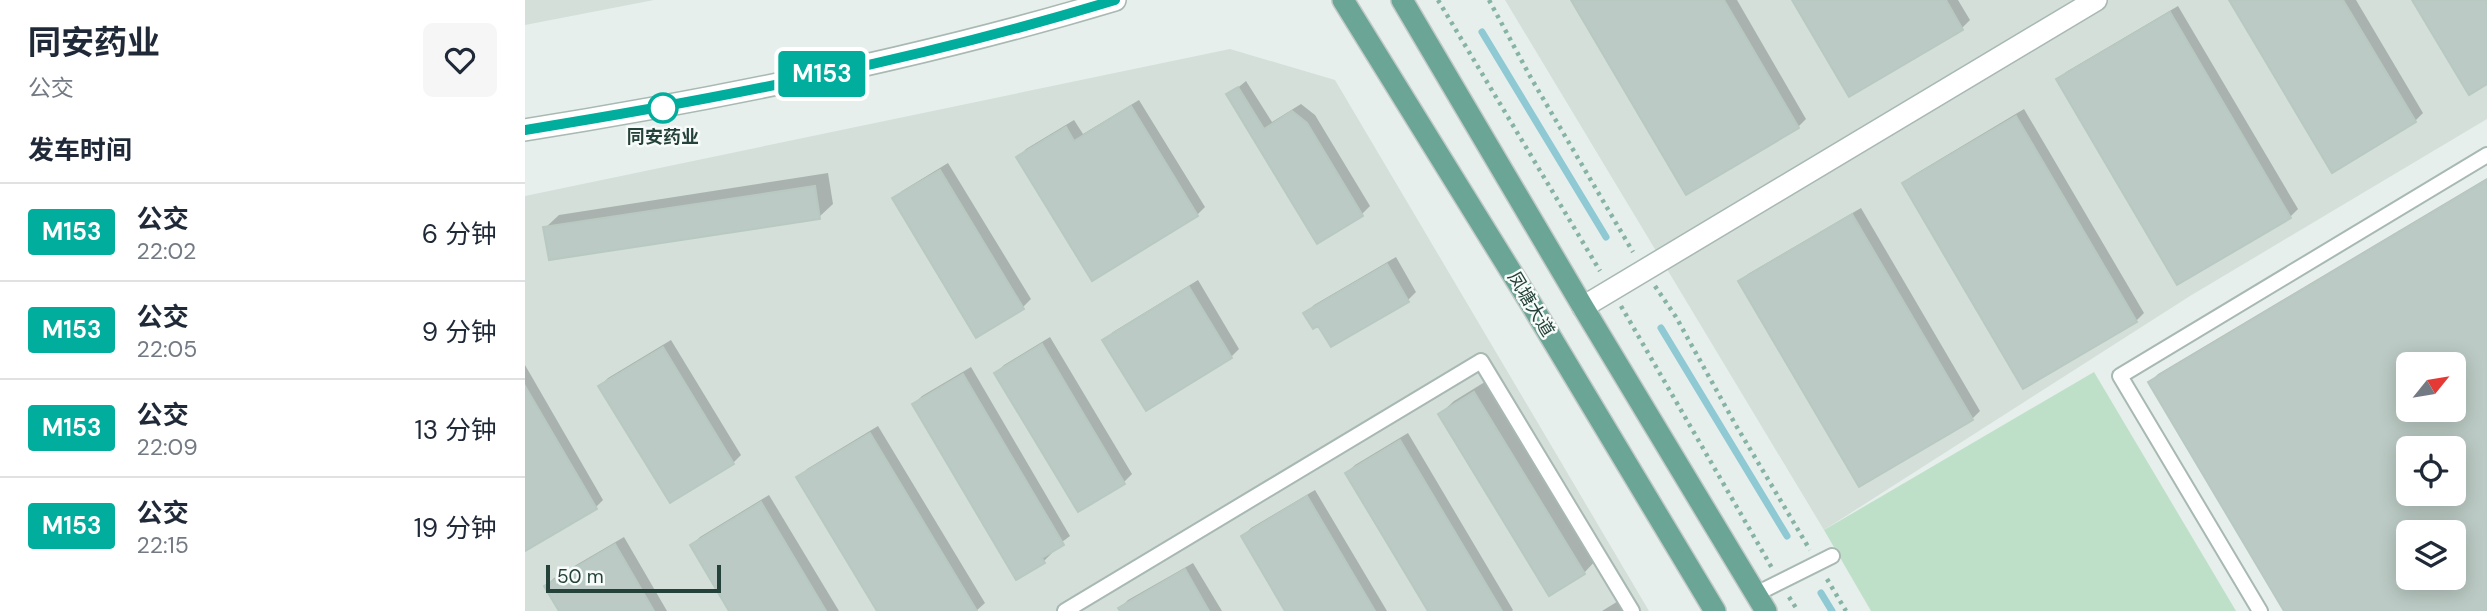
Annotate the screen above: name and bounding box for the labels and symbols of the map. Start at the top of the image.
line badge: M153 [773,51,871,97]
marker: 同安药业 [648,93,678,123]
place label: 同安药业 [627,125,699,149]
street label: 凤塘大道 [1502,267,1560,341]
north arrow [2396,352,2466,422]
scale bar [546,562,721,594]

